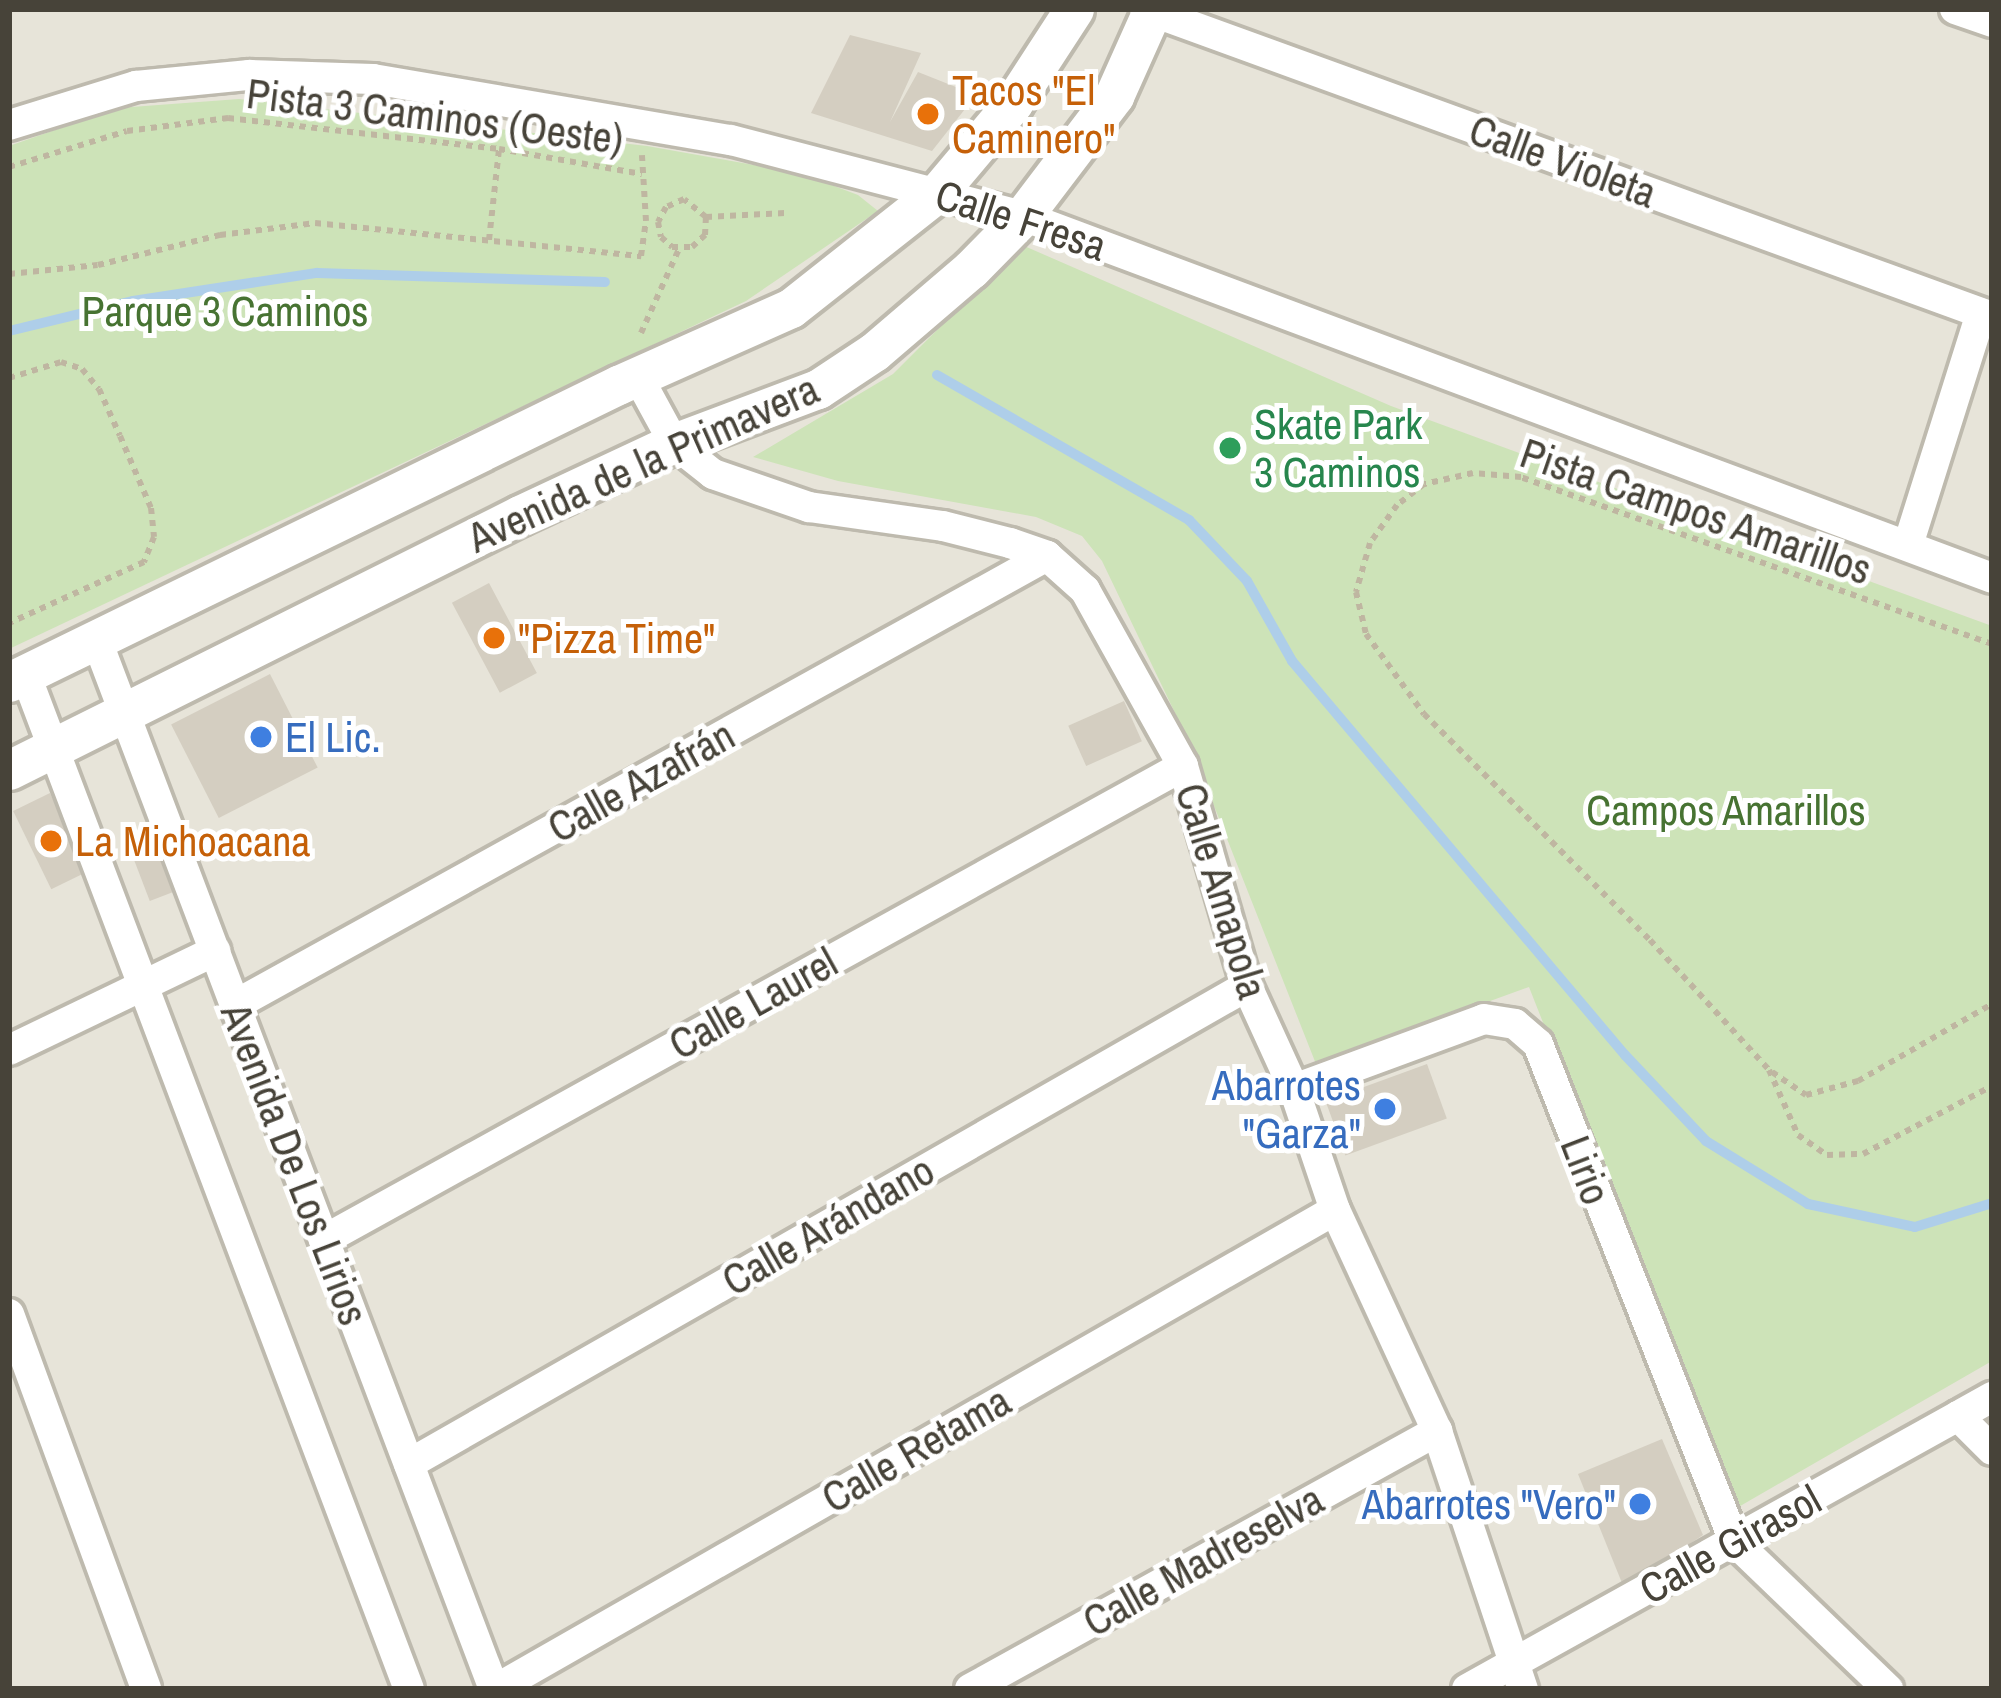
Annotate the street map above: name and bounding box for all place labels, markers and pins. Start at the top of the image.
place label: Tacos "El Caminero" [952,65,1115,164]
marker: Tacos "El Caminero" [915,101,941,127]
place label: Skate Park 3 Caminos [1254,399,1422,498]
marker: Skate Park 3 Caminos [1217,435,1243,461]
place label: "Pizza Time" [518,613,716,663]
marker: "Pizza Time" [481,625,507,651]
place label: El Lic. [285,712,381,762]
marker: El Lic. [248,724,274,750]
place label: La Michoacana [75,816,310,866]
marker: La Michoacana [38,828,64,854]
place label: Abarrotes "Garza" [1212,1060,1361,1158]
marker: Abarrotes "Garza" [1372,1096,1398,1122]
place label: Abarrotes "Vero" [1362,1479,1616,1529]
marker: Abarrotes "Vero" [1627,1491,1653,1517]

